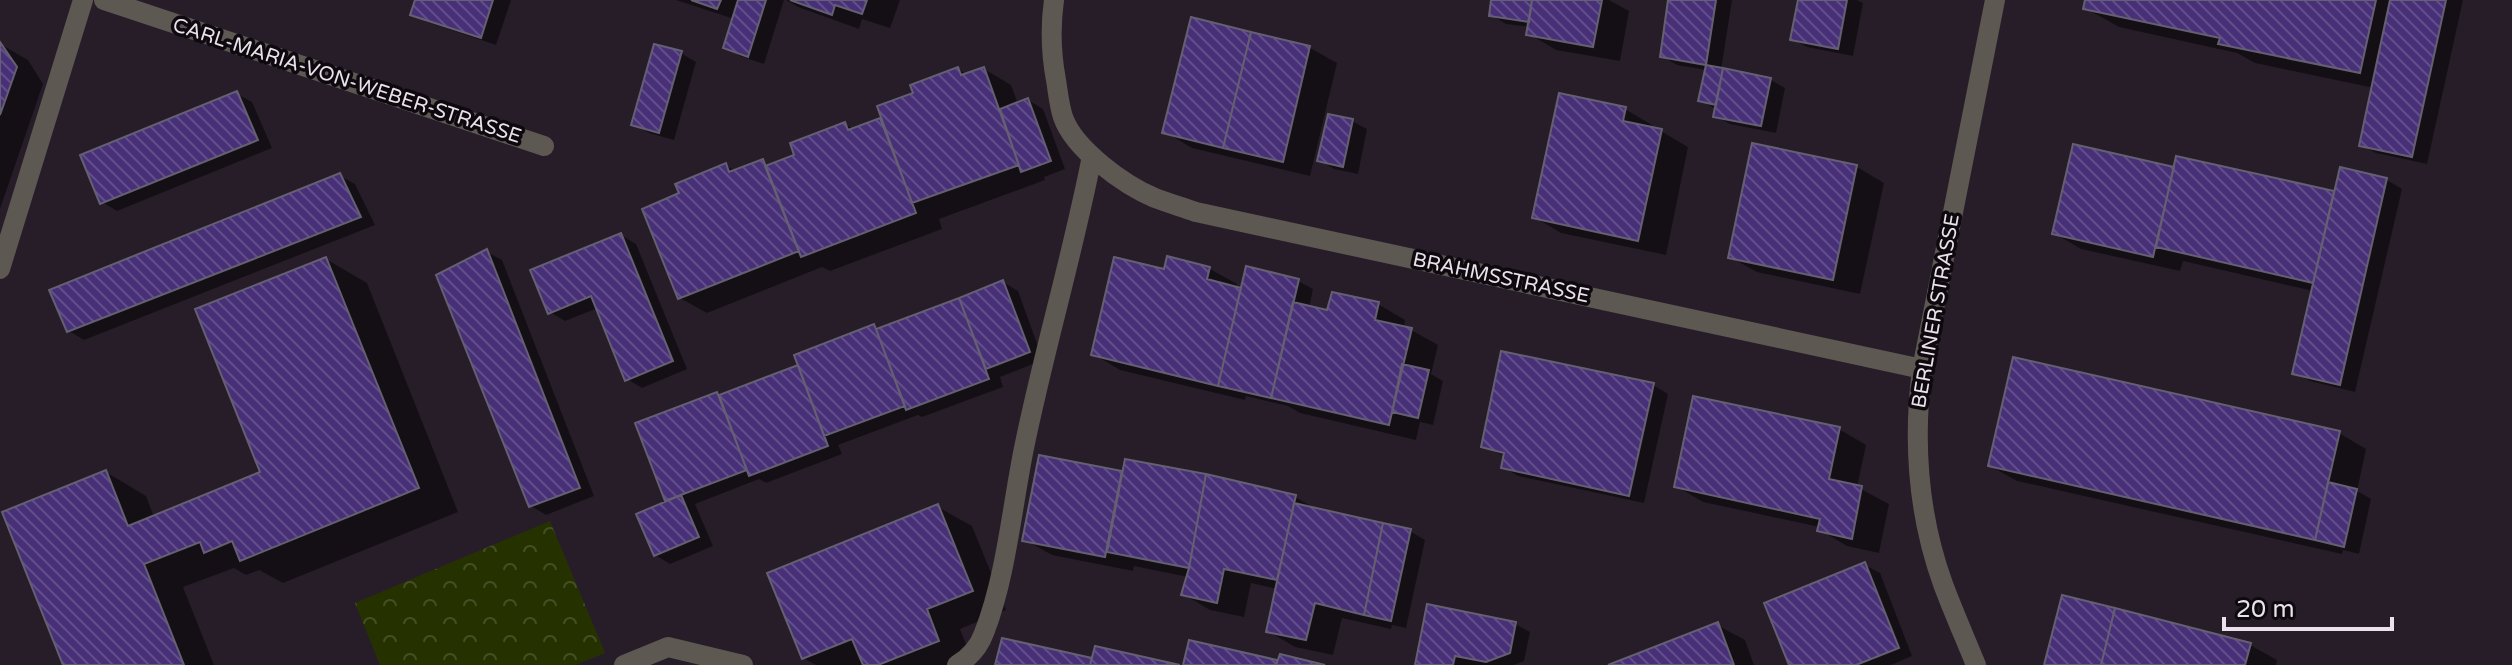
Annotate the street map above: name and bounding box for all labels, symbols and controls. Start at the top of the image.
street label: CARL-MARIA-VON-WEBER-STRASSE [170,13,524,149]
street label: BERLINER STRASSE [1907,212,1965,410]
street label: BRAHMSSTRASSE [1410,248,1592,308]
scale bar [2224,581,2392,631]
text: 20 m [2236,595,2294,624]

